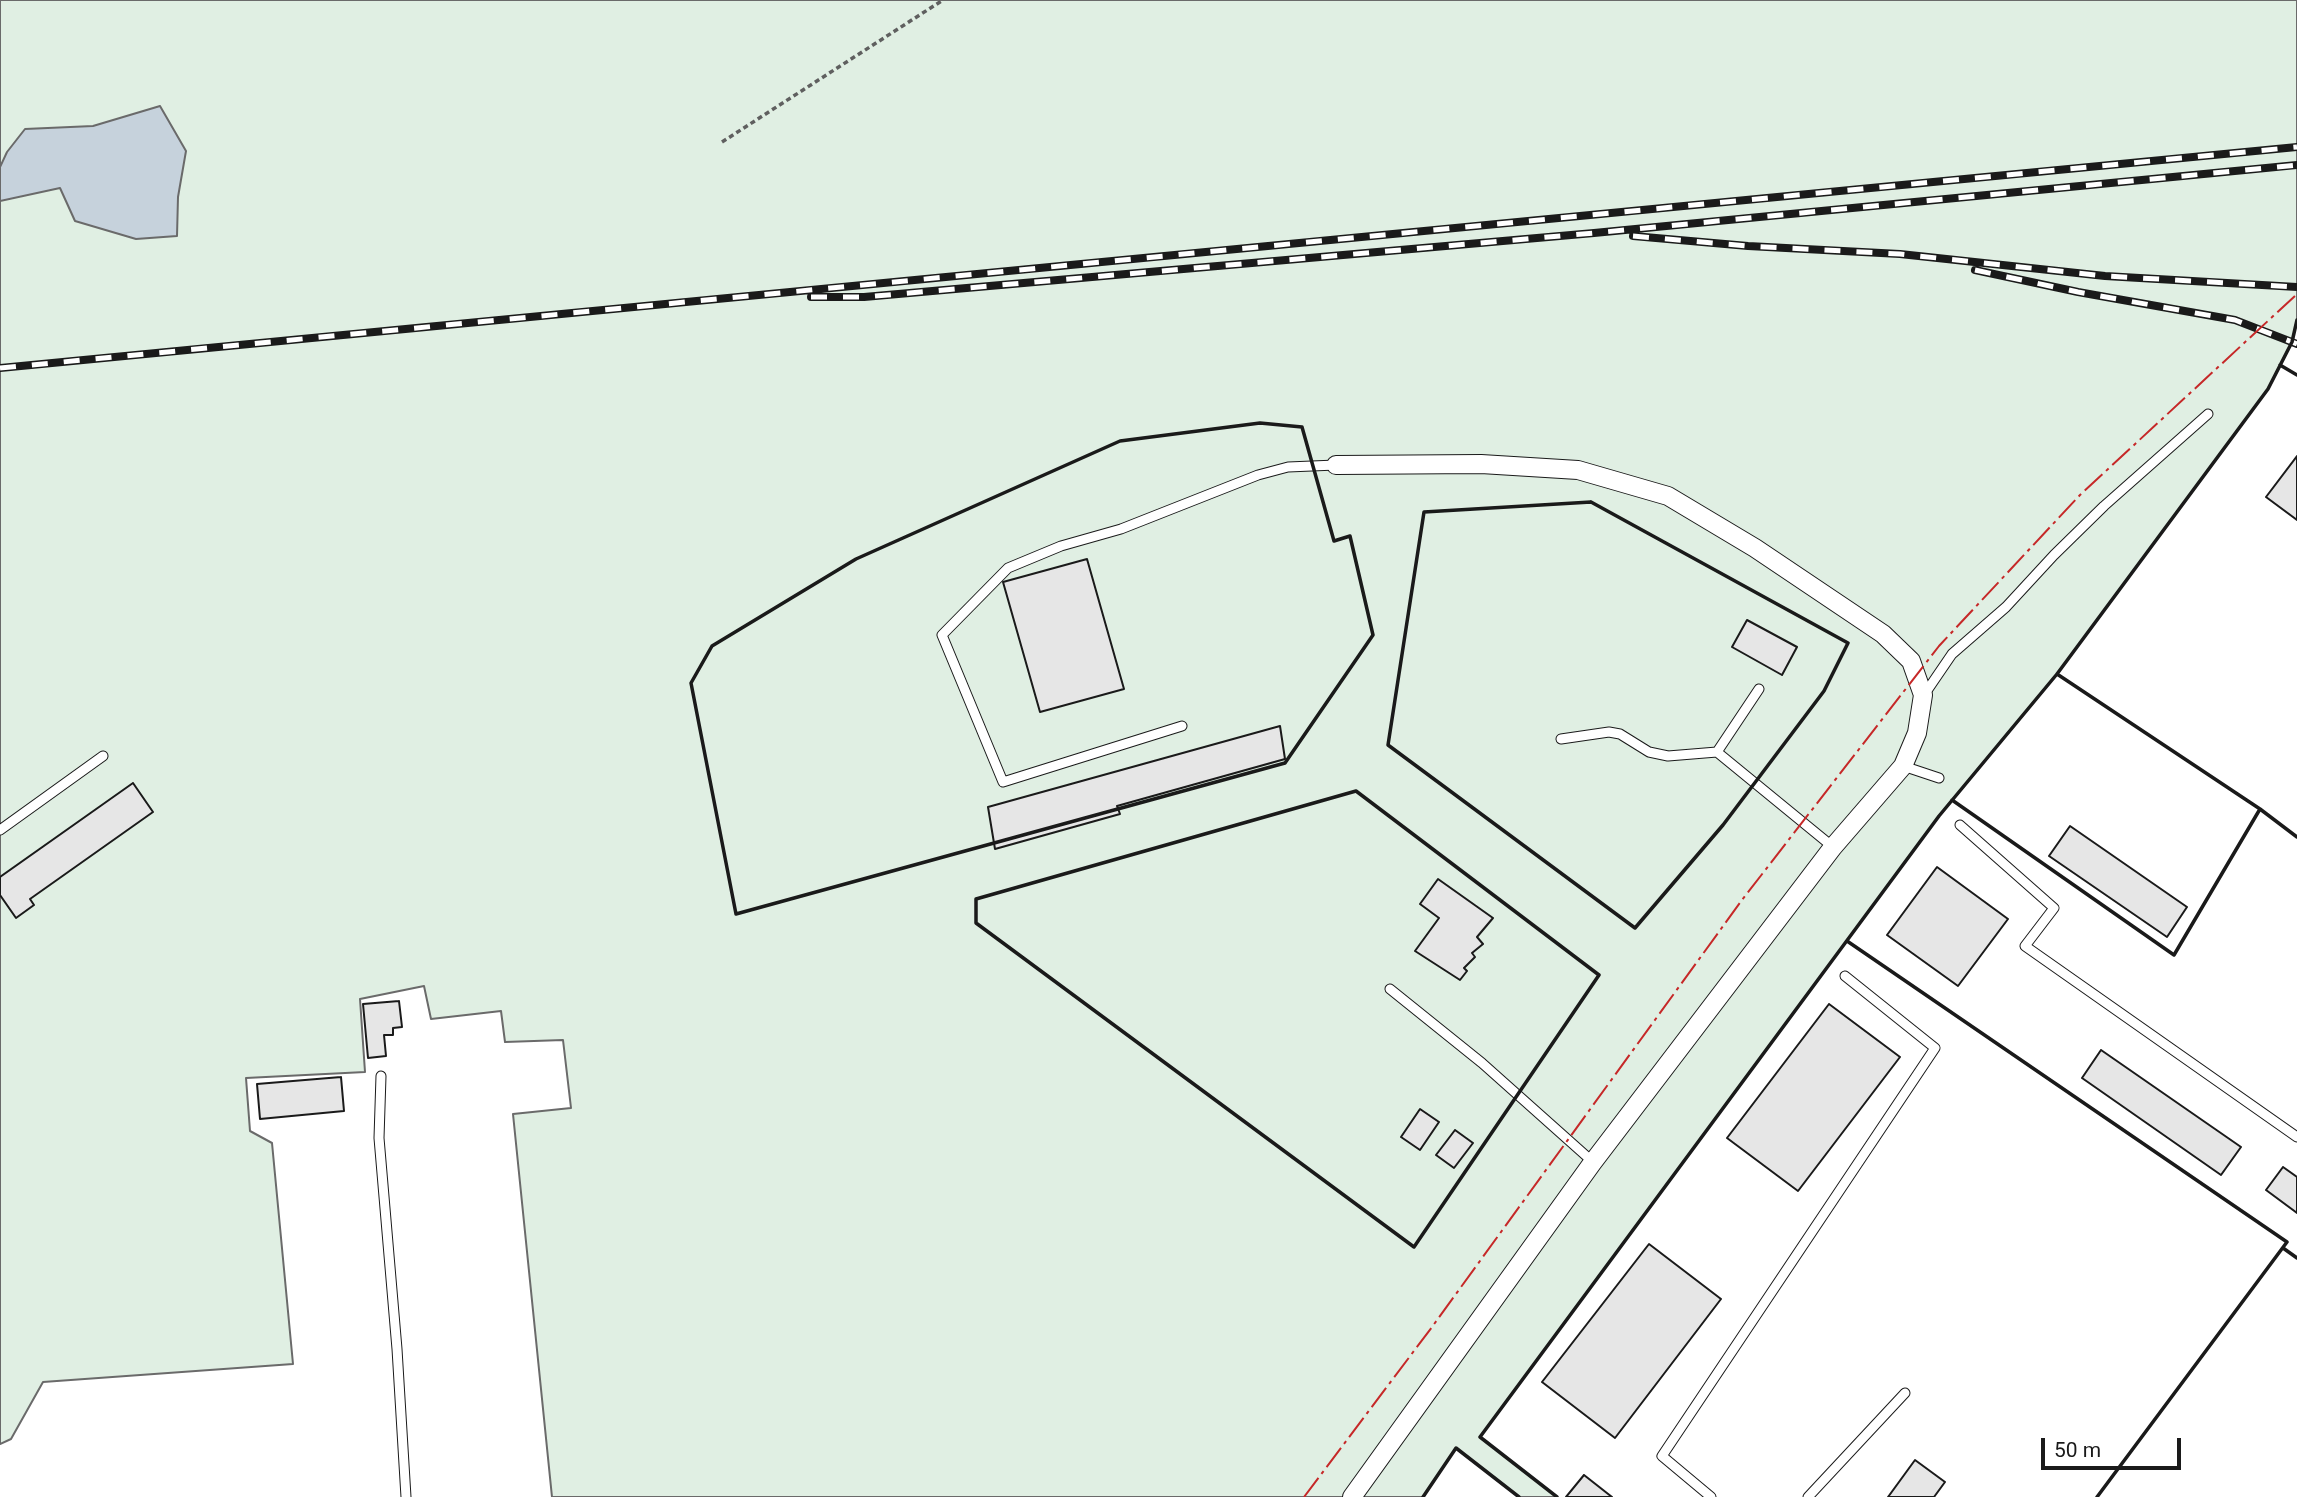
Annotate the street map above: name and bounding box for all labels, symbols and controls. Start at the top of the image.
scale bar [2045,1424,2185,1468]
text: 50 m [2054,1438,2101,1462]

